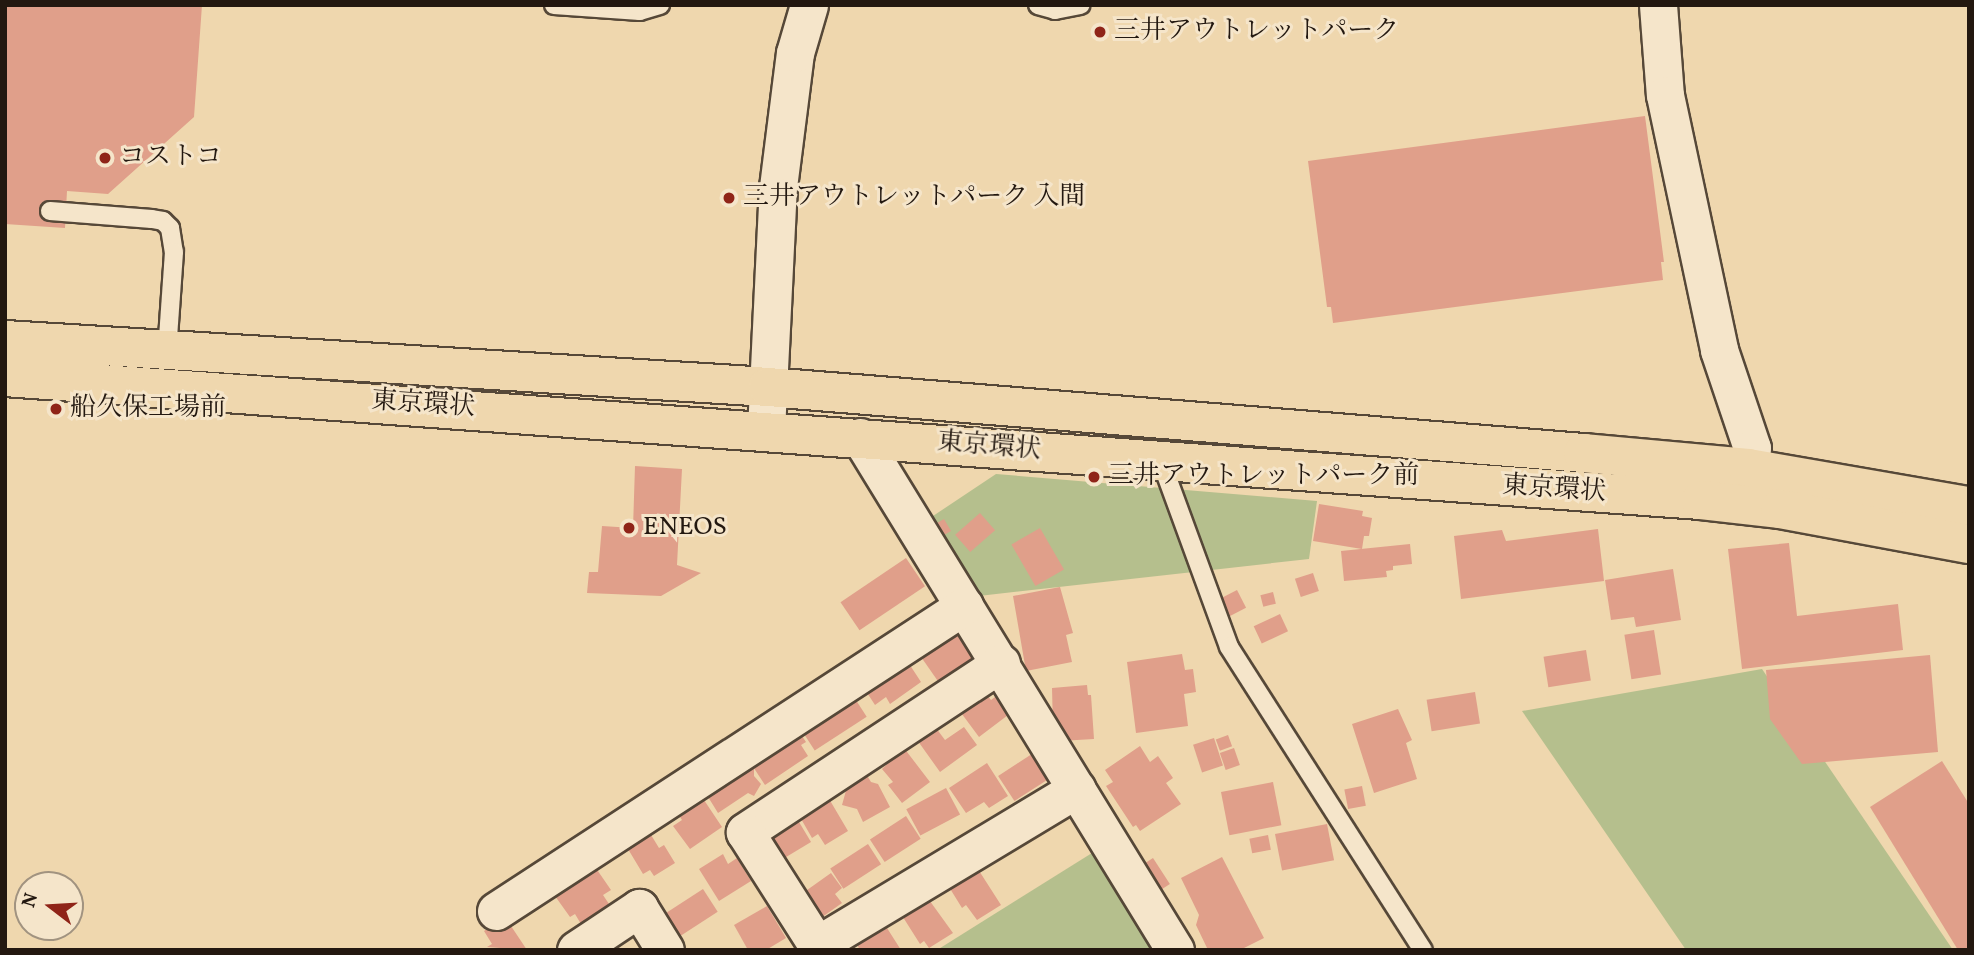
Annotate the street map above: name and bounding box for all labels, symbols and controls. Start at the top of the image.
place label: 三井アウトレットパーク [1114,16,1400,48]
marker: 三井アウトレットパーク [1092,24,1108,40]
place label: コストコ [119,142,223,174]
marker: コストコ [97,150,113,166]
place label: 三井アウトレットパーク 入間 [743,182,1086,214]
marker: 三井アウトレットパーク 入間 [721,190,737,206]
street label: 東京環状 [370,386,476,424]
place label: 船久保工場前 [70,393,226,425]
marker: 船久保工場前 [48,401,64,417]
street label: 東京環状 [936,427,1042,467]
place label: 三井アウトレットパーク前 [1108,461,1420,493]
marker: 三井アウトレットパーク前 [1086,469,1102,485]
street label: 東京環状 [1501,471,1607,509]
place label: ENEOS [643,512,727,544]
marker: ENEOS [621,520,637,536]
north arrow [14,871,84,941]
text: N [16,890,45,911]

